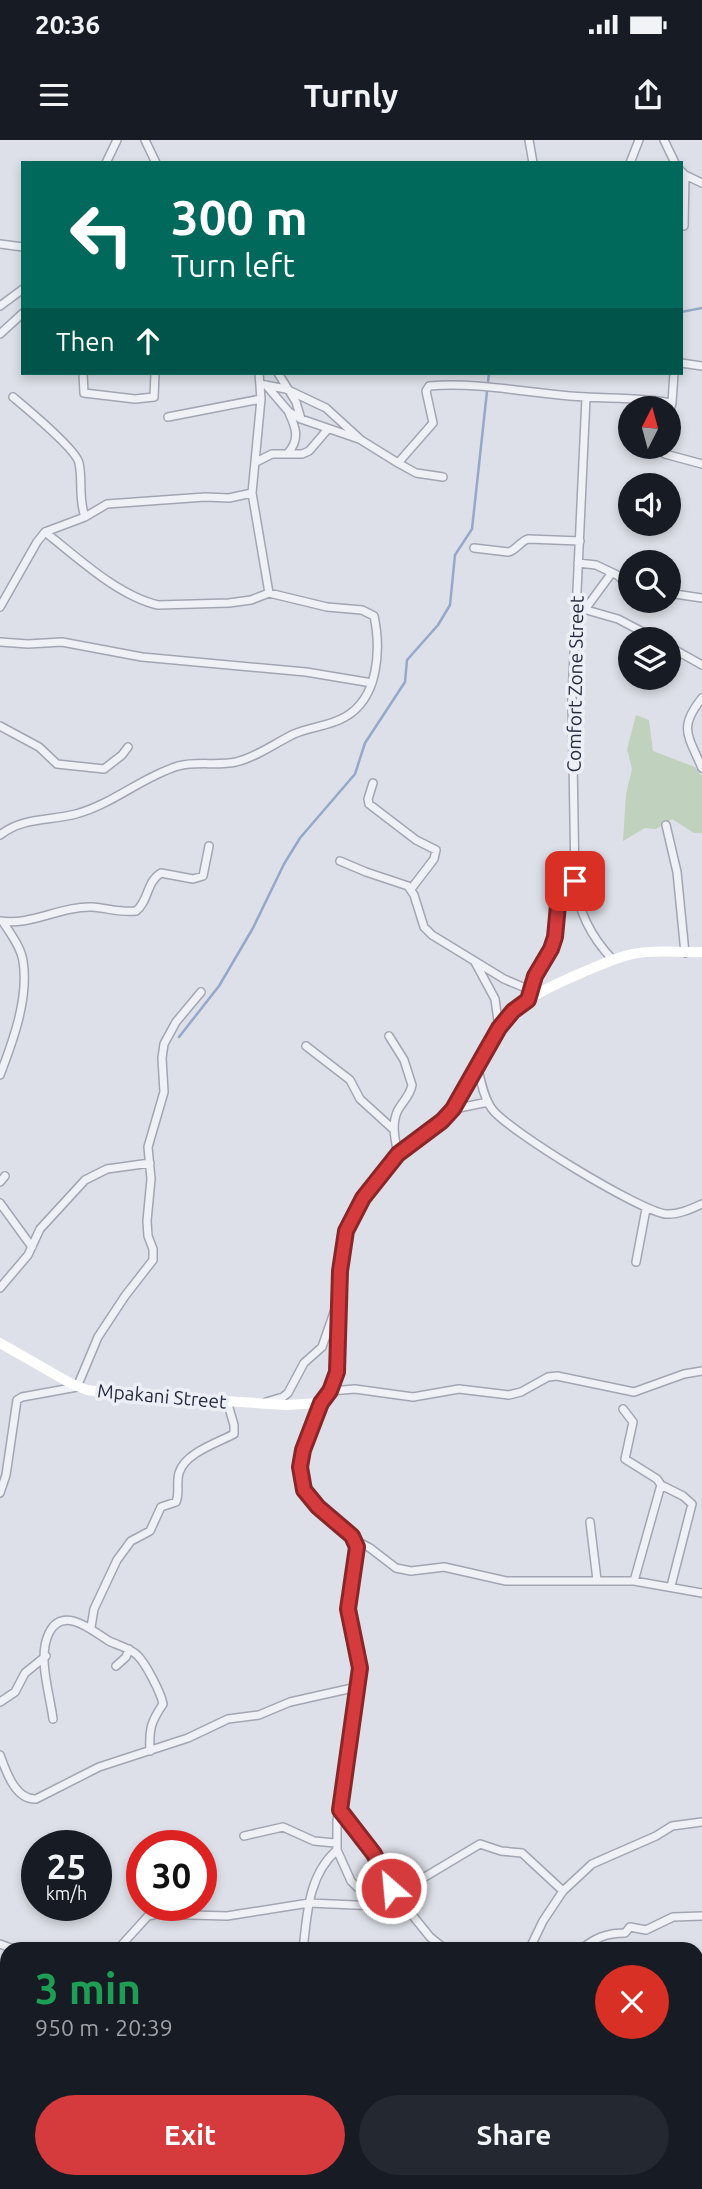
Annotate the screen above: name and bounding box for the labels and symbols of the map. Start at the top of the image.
north arrow [618,396,681,458]
street label: Comfort Zone Street [562,595,588,773]
pin [545,851,605,911]
street label: Mpakani Street [96,1379,228,1413]
speed limit sign: 30 [126,1830,217,1921]
position arrow [354,1851,428,1925]

